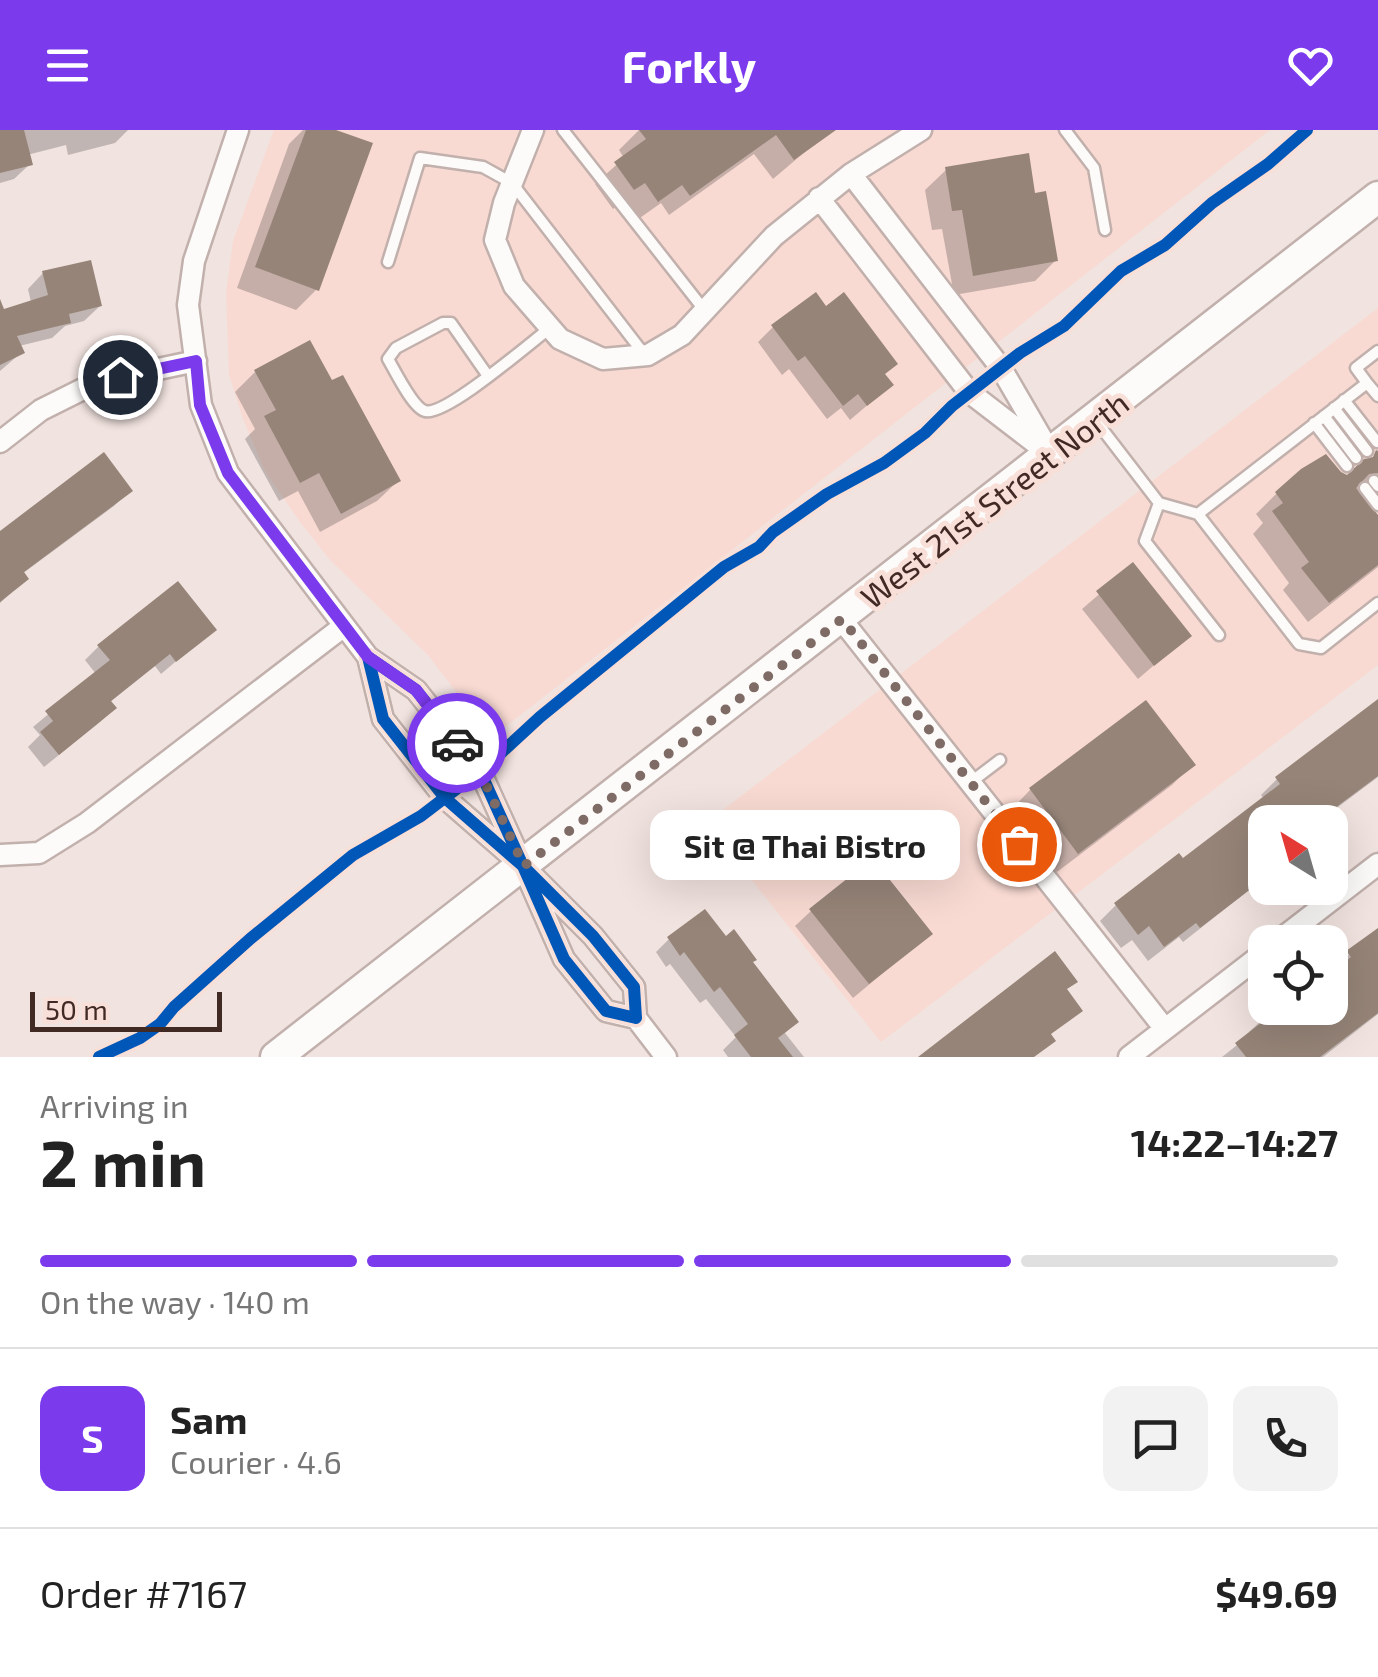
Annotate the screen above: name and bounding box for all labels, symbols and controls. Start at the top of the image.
icon: menu [40,38,95,93]
text: Forkly [622,38,756,92]
icon: heart [1283,38,1338,93]
pin [78,335,163,420]
icon: home [93,350,148,405]
street label: West 21st Street North [853,383,1135,615]
courier [407,693,507,793]
icon: car [430,716,485,771]
pin [977,802,1062,887]
north arrow [1248,805,1348,905]
map controls [1248,805,1348,1025]
callout: Sit @ Thai Bistro [649,809,959,879]
icon: bag [992,817,1047,872]
text: Sit @ Thai Bistro [684,826,926,864]
button: locate [1248,925,1348,1025]
scale bar [30,987,222,1031]
text: 50 m [45,992,108,1026]
text: Arriving in [40,1086,189,1124]
text: 14:22–14:27 [1131,1119,1338,1165]
text: 2 min [40,1122,206,1200]
text: On the way · 140 m [40,1282,310,1320]
button: chat [1103,1386,1208,1491]
button: phone [1233,1386,1338,1491]
text: Sam [170,1396,247,1442]
text: S [81,1415,104,1461]
text: Courier · 4.6 [170,1442,342,1480]
text: Order #7167 [40,1570,247,1616]
text: $49.69 [1215,1570,1338,1616]

